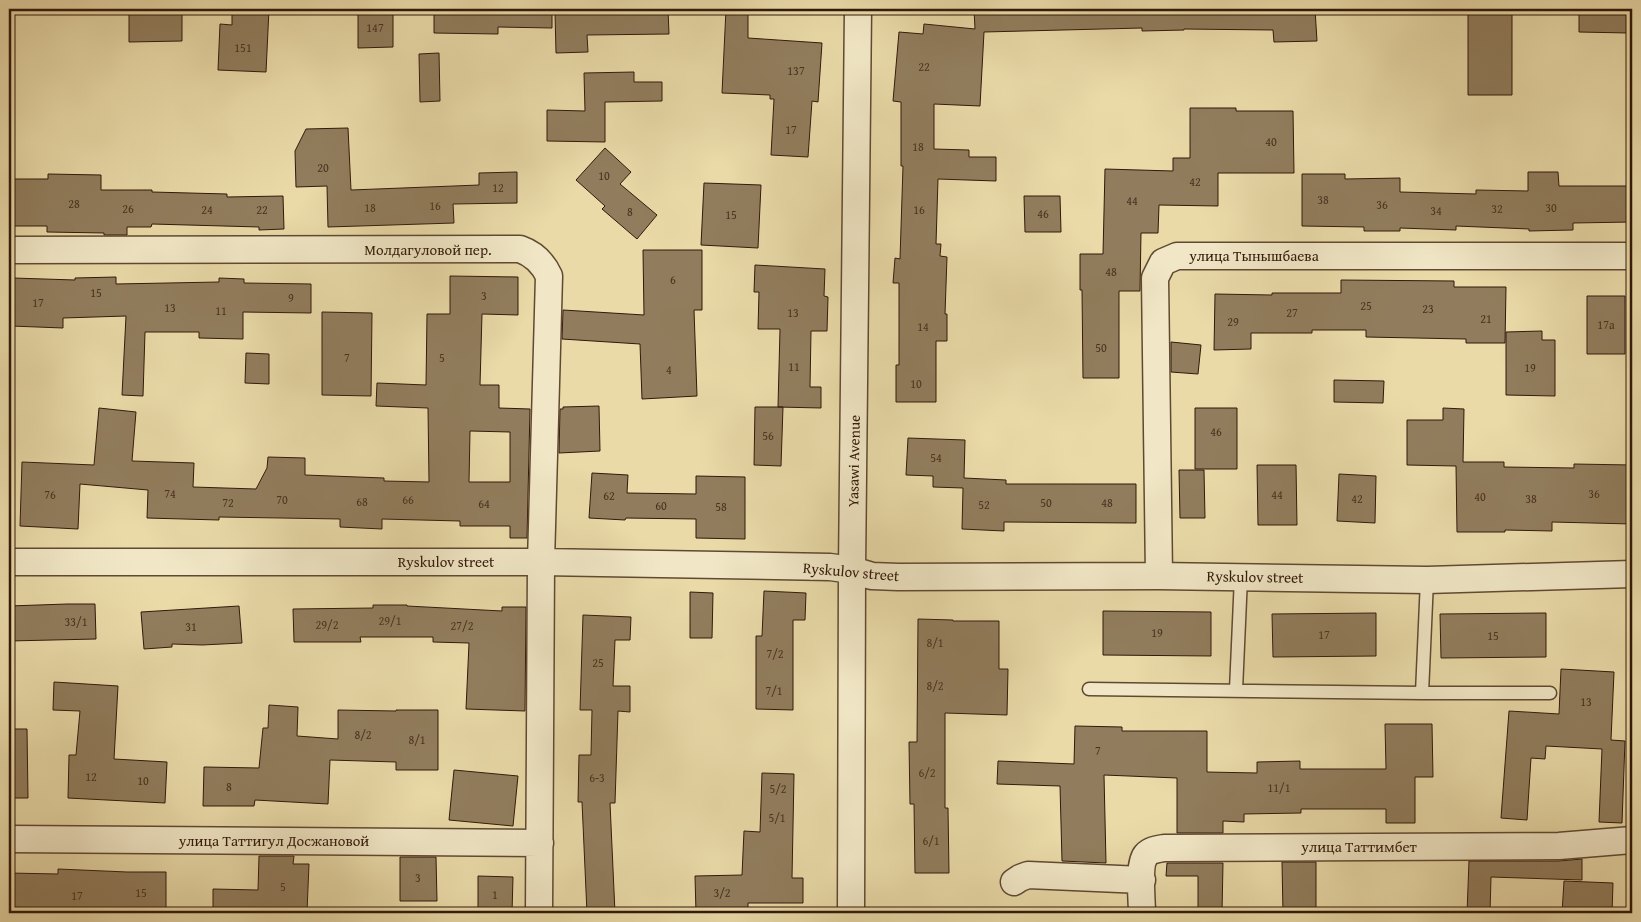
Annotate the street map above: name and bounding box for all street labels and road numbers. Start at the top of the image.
street label: Молдагуловой пер. [364,239,492,260]
street label: улица Тынышбаева [1188,245,1320,266]
street label: Yasawi Avenue [842,415,865,507]
street label: Ryskulov street [398,551,495,572]
street label: Ryskulov street [802,557,901,586]
street label: Ryskulov street [1206,565,1304,588]
street label: улица Таттигул Досжановой [178,830,369,851]
street label: улица Таттимбет [1300,836,1417,857]

